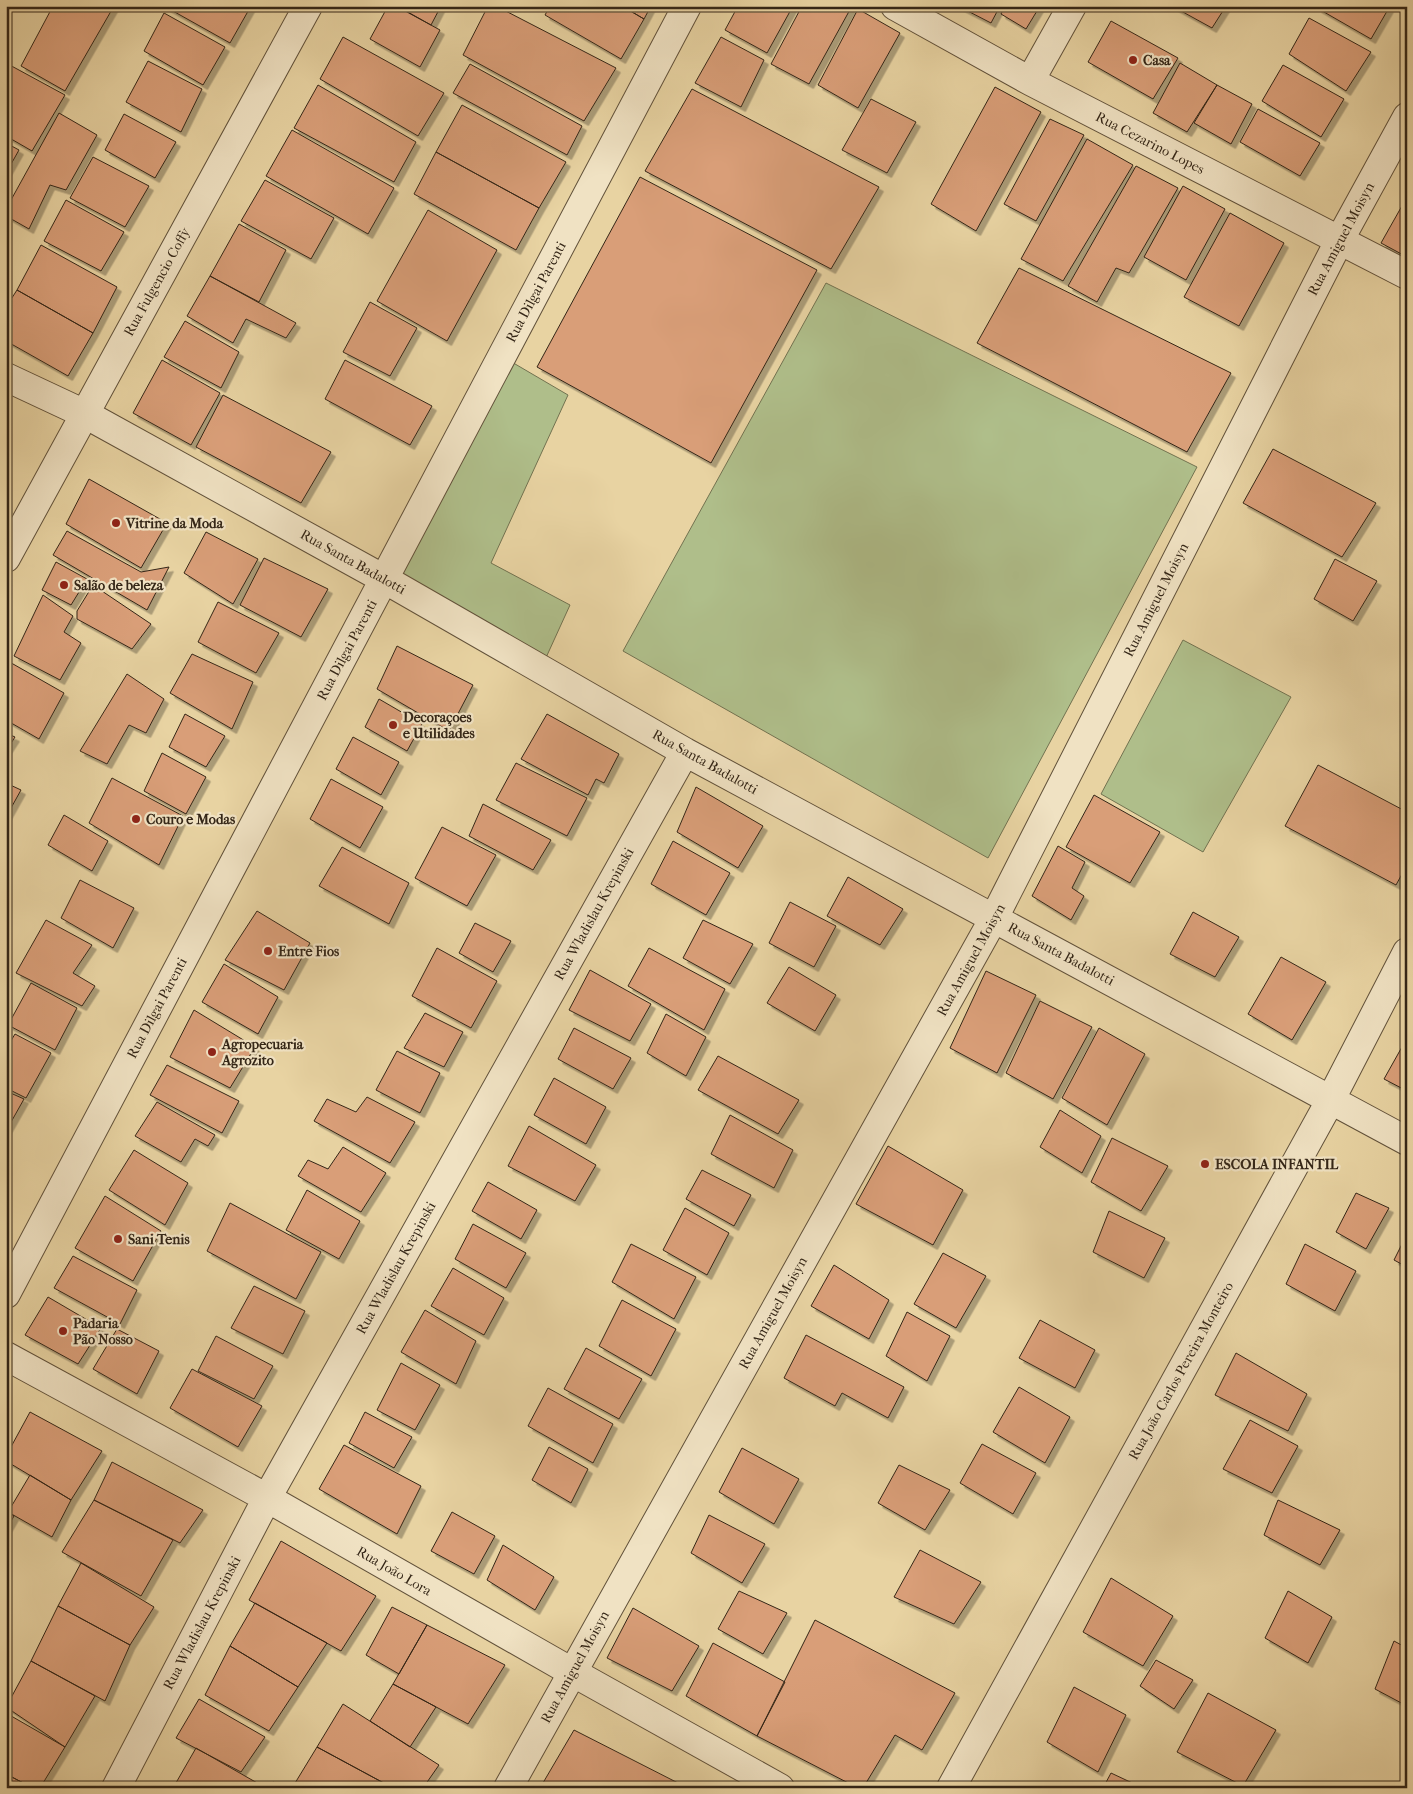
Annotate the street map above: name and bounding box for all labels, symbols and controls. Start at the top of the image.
place label: Casa [1143,52,1171,69]
marker: Casa [1127,54,1139,66]
street label: Rua Cezarino Lopes [1093,108,1207,178]
street label: Rua Amiguel Moisyn [1304,179,1378,299]
street label: Rua Fulgencio Coffy [120,224,194,339]
street label: Rua Dilgai Parenti [502,239,570,345]
place label: Vitrine da Moda [125,515,224,532]
marker: Vitrine da Moda [110,517,122,529]
street label: Rua Santa Badalotti [297,526,409,598]
street label: Rua Amiguel Moisyn [1120,540,1192,660]
place label: Salão de beleza [74,577,164,594]
marker: Salão de beleza [58,579,70,591]
street label: Rua Dilgai Parenti [313,597,381,703]
place label: Decoraçoes e Utilidades [403,709,476,742]
marker: Decoraçoes e Utilidades [387,719,399,731]
street label: Rua Santa Badalotti [649,726,761,798]
place label: Couro e Modas [146,811,236,828]
marker: Couro e Modas [130,813,142,825]
street label: Rua Wladislau Krepinski [550,845,638,983]
street label: Rua Amiguel Moisyn [933,901,1009,1019]
street label: Rua Santa Badalotti [1005,919,1117,989]
place label: Entre Fios [278,943,340,960]
marker: Entre Fios [262,945,274,957]
street label: Rua Dilgai Parenti [123,955,191,1061]
place label: Agropecuaria Agrozito [221,1036,304,1069]
marker: Agropecuaria Agrozito [206,1046,218,1058]
place label: ESCOLA INFANTIL [1215,1156,1339,1173]
marker: ESCOLA INFANTIL [1199,1158,1211,1170]
street label: Rua Wladislau Krepinski [352,1199,440,1337]
place label: Sani Tenis [128,1231,190,1248]
marker: Sani Tenis [112,1233,124,1245]
street label: Rua Amiguel Moisyn [735,1254,811,1372]
street label: Rua João Carlos Pereira Monteiro [1125,1279,1237,1463]
place label: Padaria Pão Nosso [73,1315,133,1348]
marker: Padaria Pão Nosso [57,1325,69,1337]
street label: Rua João Lora [353,1543,435,1600]
street label: Rua Wladislau Krepinski [160,1553,244,1693]
street label: Rua Amiguel Moisyn [537,1608,613,1726]

